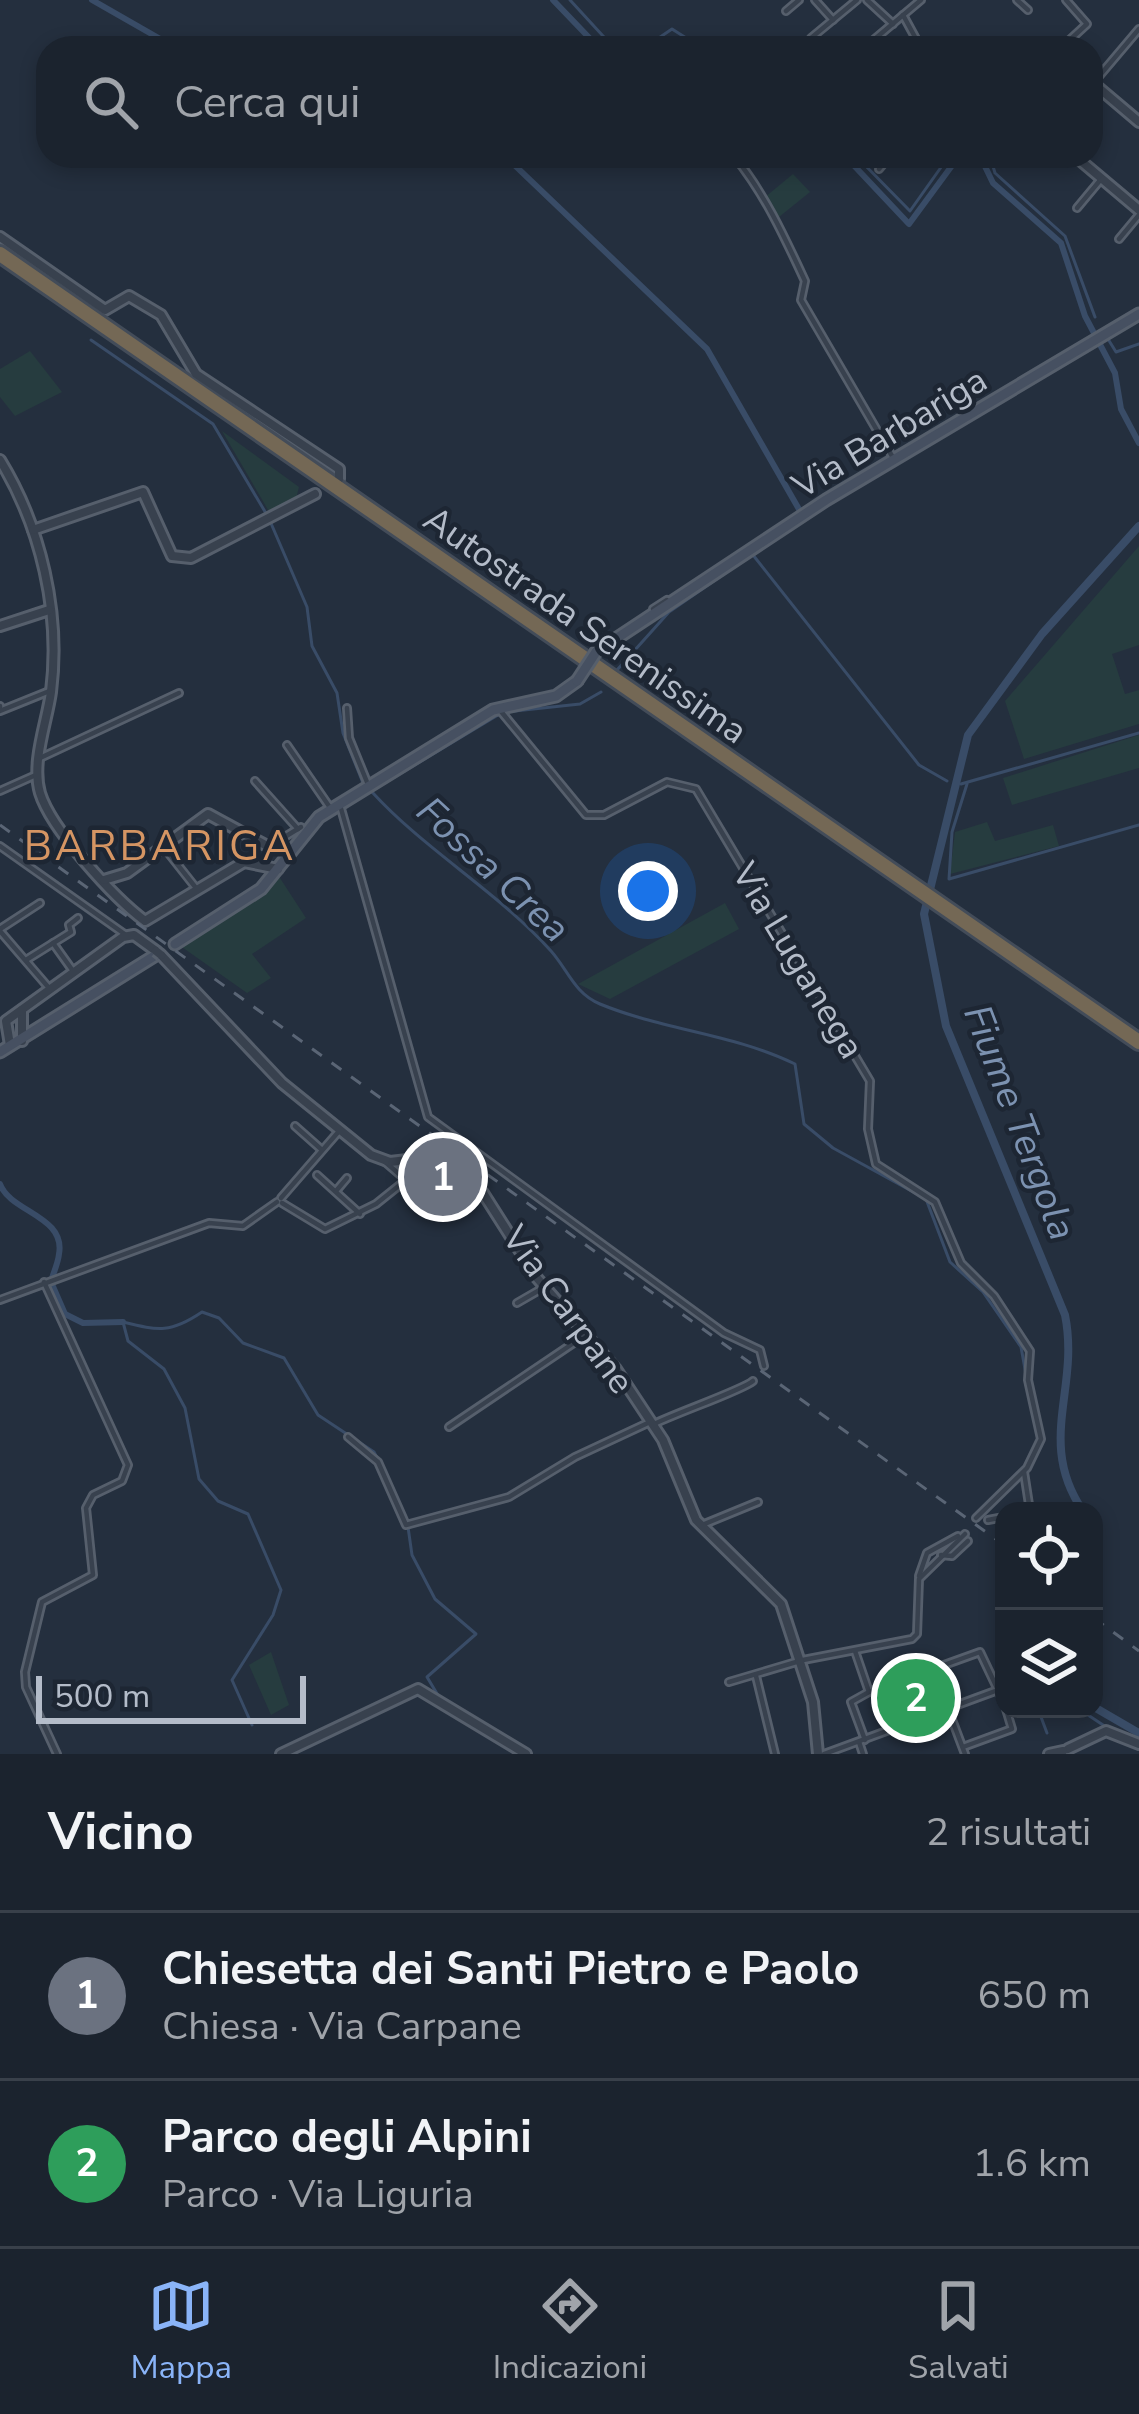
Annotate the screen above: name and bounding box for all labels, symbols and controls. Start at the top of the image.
search box [36,36,1103,168]
icon: search [78,69,144,135]
text: Cerca qui [174,72,360,133]
street label: Via Barbariga [782,356,996,511]
street label: Autostrada Serenissima [414,495,757,756]
water label: Fossa Crea [405,785,581,955]
district label: BARBARIGA [24,818,296,875]
street label: Via Luganega [719,853,876,1068]
your location [618,861,678,921]
water label: Fiume Tergola [950,997,1089,1248]
pin: 1 [404,1132,482,1222]
street label: Via Carpane [490,1215,645,1404]
map controls [995,1502,1103,1718]
button: locate [995,1502,1103,1610]
button: layers [995,1610,1103,1718]
pin: 2 [877,1653,955,1743]
scale bar [36,1670,306,1723]
text: 500 m [54,1674,150,1719]
text: Vicino [48,1797,194,1867]
text: 2 risultati [926,1806,1091,1859]
text: Chiesetta dei Santi Pietro e Paolo [162,1939,860,2000]
text: 1 [75,1969,99,2022]
text: 650 m [977,1969,1091,2022]
text: Chiesa · Via Carpane [162,2000,522,2053]
text: Parco degli Alpini [162,2107,532,2168]
text: 2 [75,2137,99,2190]
text: 1.6 km [972,2137,1091,2190]
text: Parco · Via Liguria [162,2168,474,2221]
tab: Mappa [130,2273,232,2390]
tab: Indicazioni [493,2273,647,2390]
tab: Salvati [908,2273,1009,2390]

